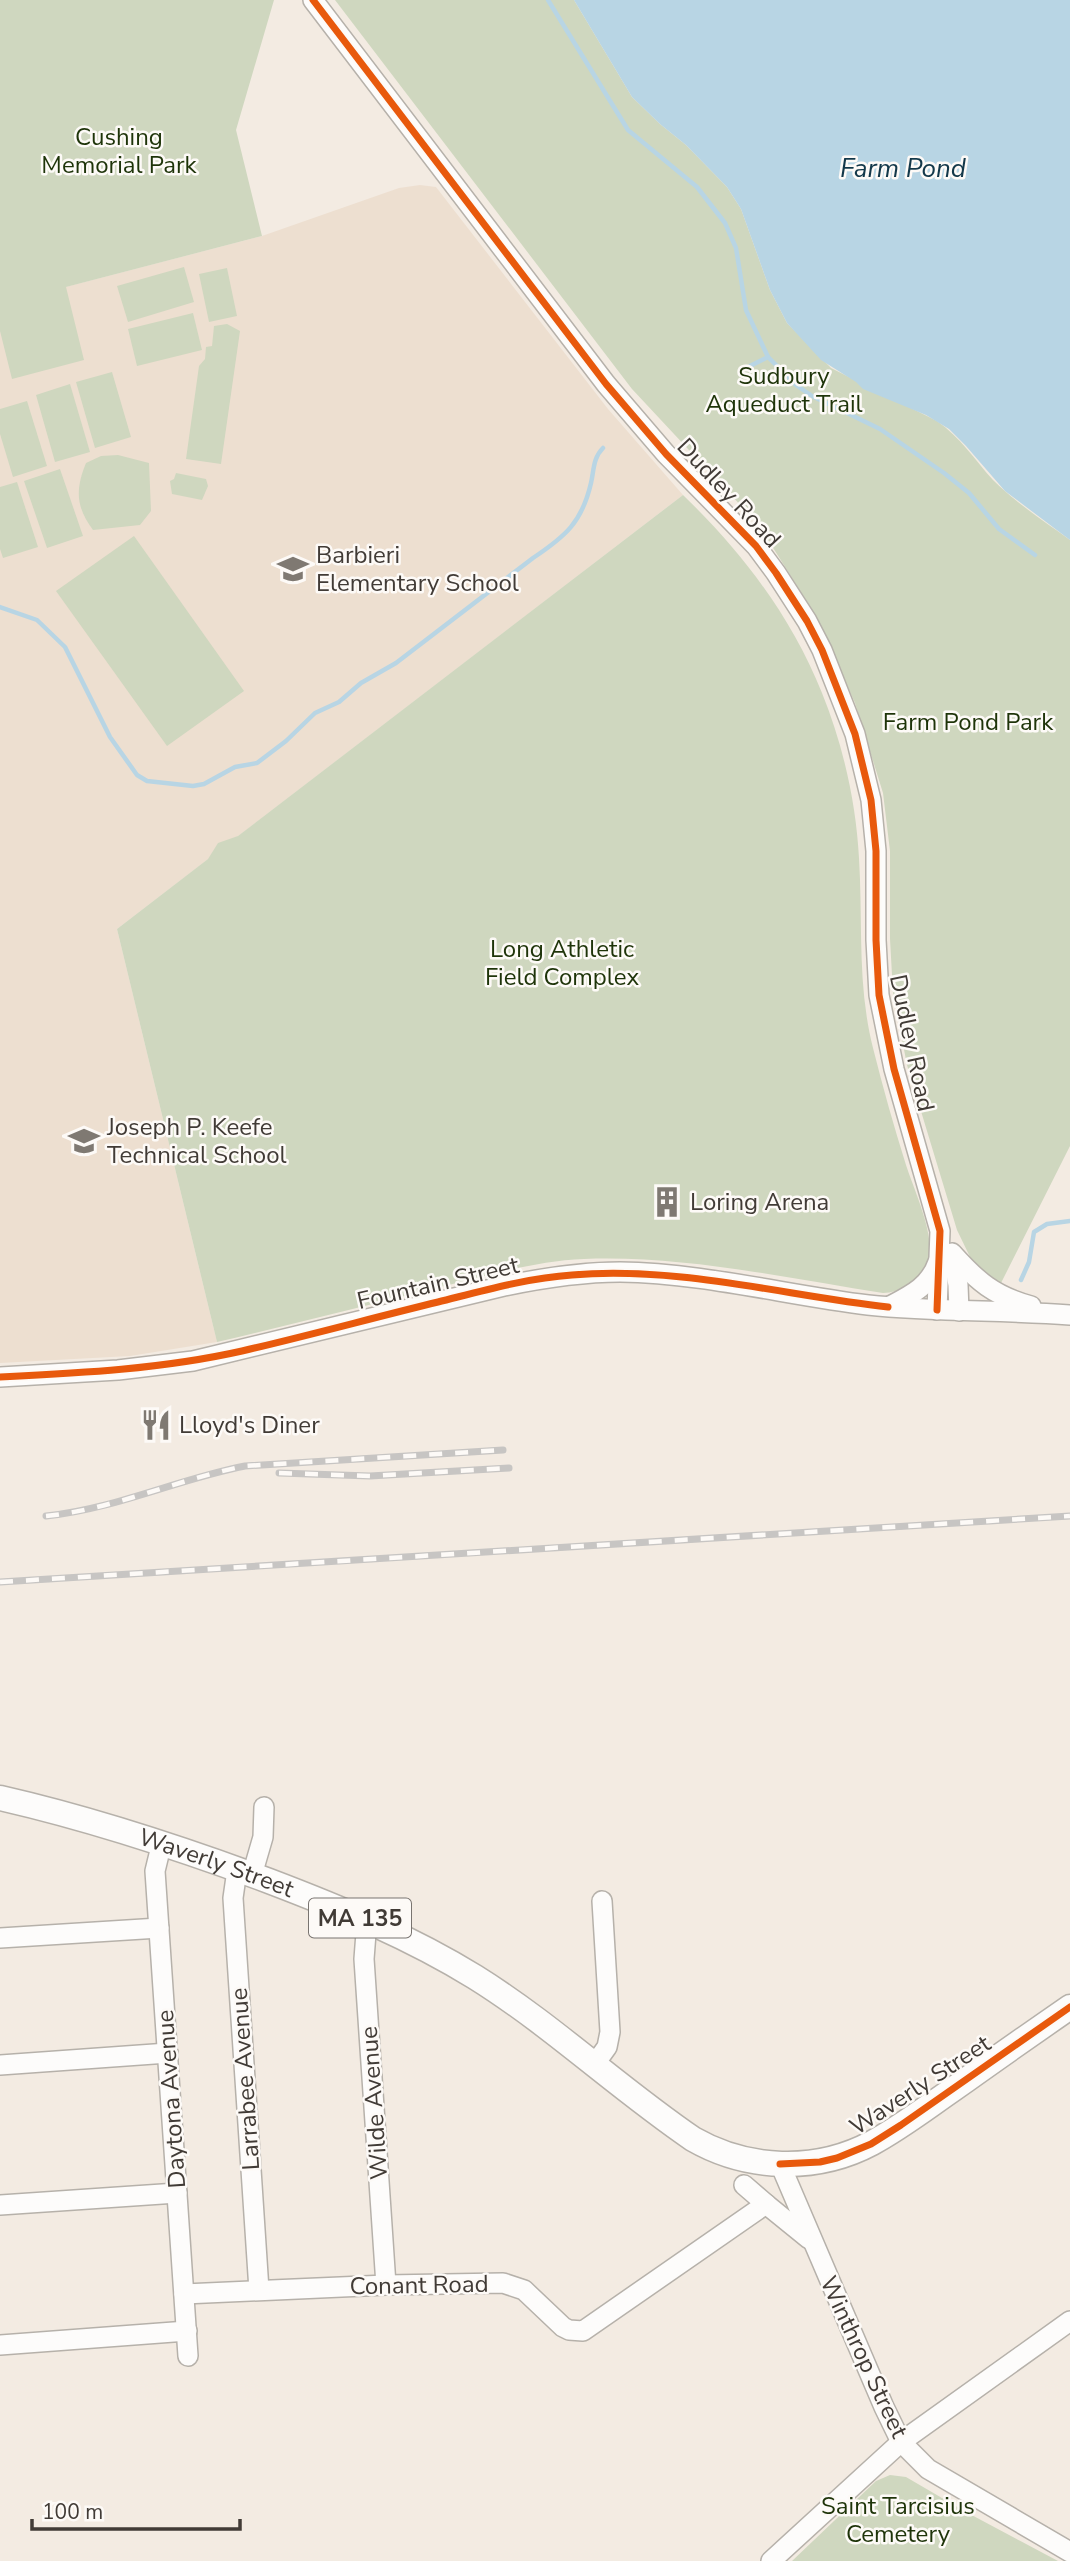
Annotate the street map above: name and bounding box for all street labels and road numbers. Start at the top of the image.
street label: Dudley Road [670,431,788,555]
street label: Dudley Road [882,972,942,1114]
street label: Fountain Street [354,1249,523,1317]
street label: Waverly Street [135,1821,299,1905]
road number: MA 135 [309,1898,411,1938]
street label: Larrabee Avenue [223,1987,267,2171]
street label: Daytona Avenue [149,2009,193,2189]
street label: Wilde Avenue [353,2025,395,2181]
street label: Waverly Street [843,2027,997,2143]
street label: Conant Road [349,2268,489,2302]
street label: Winthrop Street [813,2271,916,2444]

